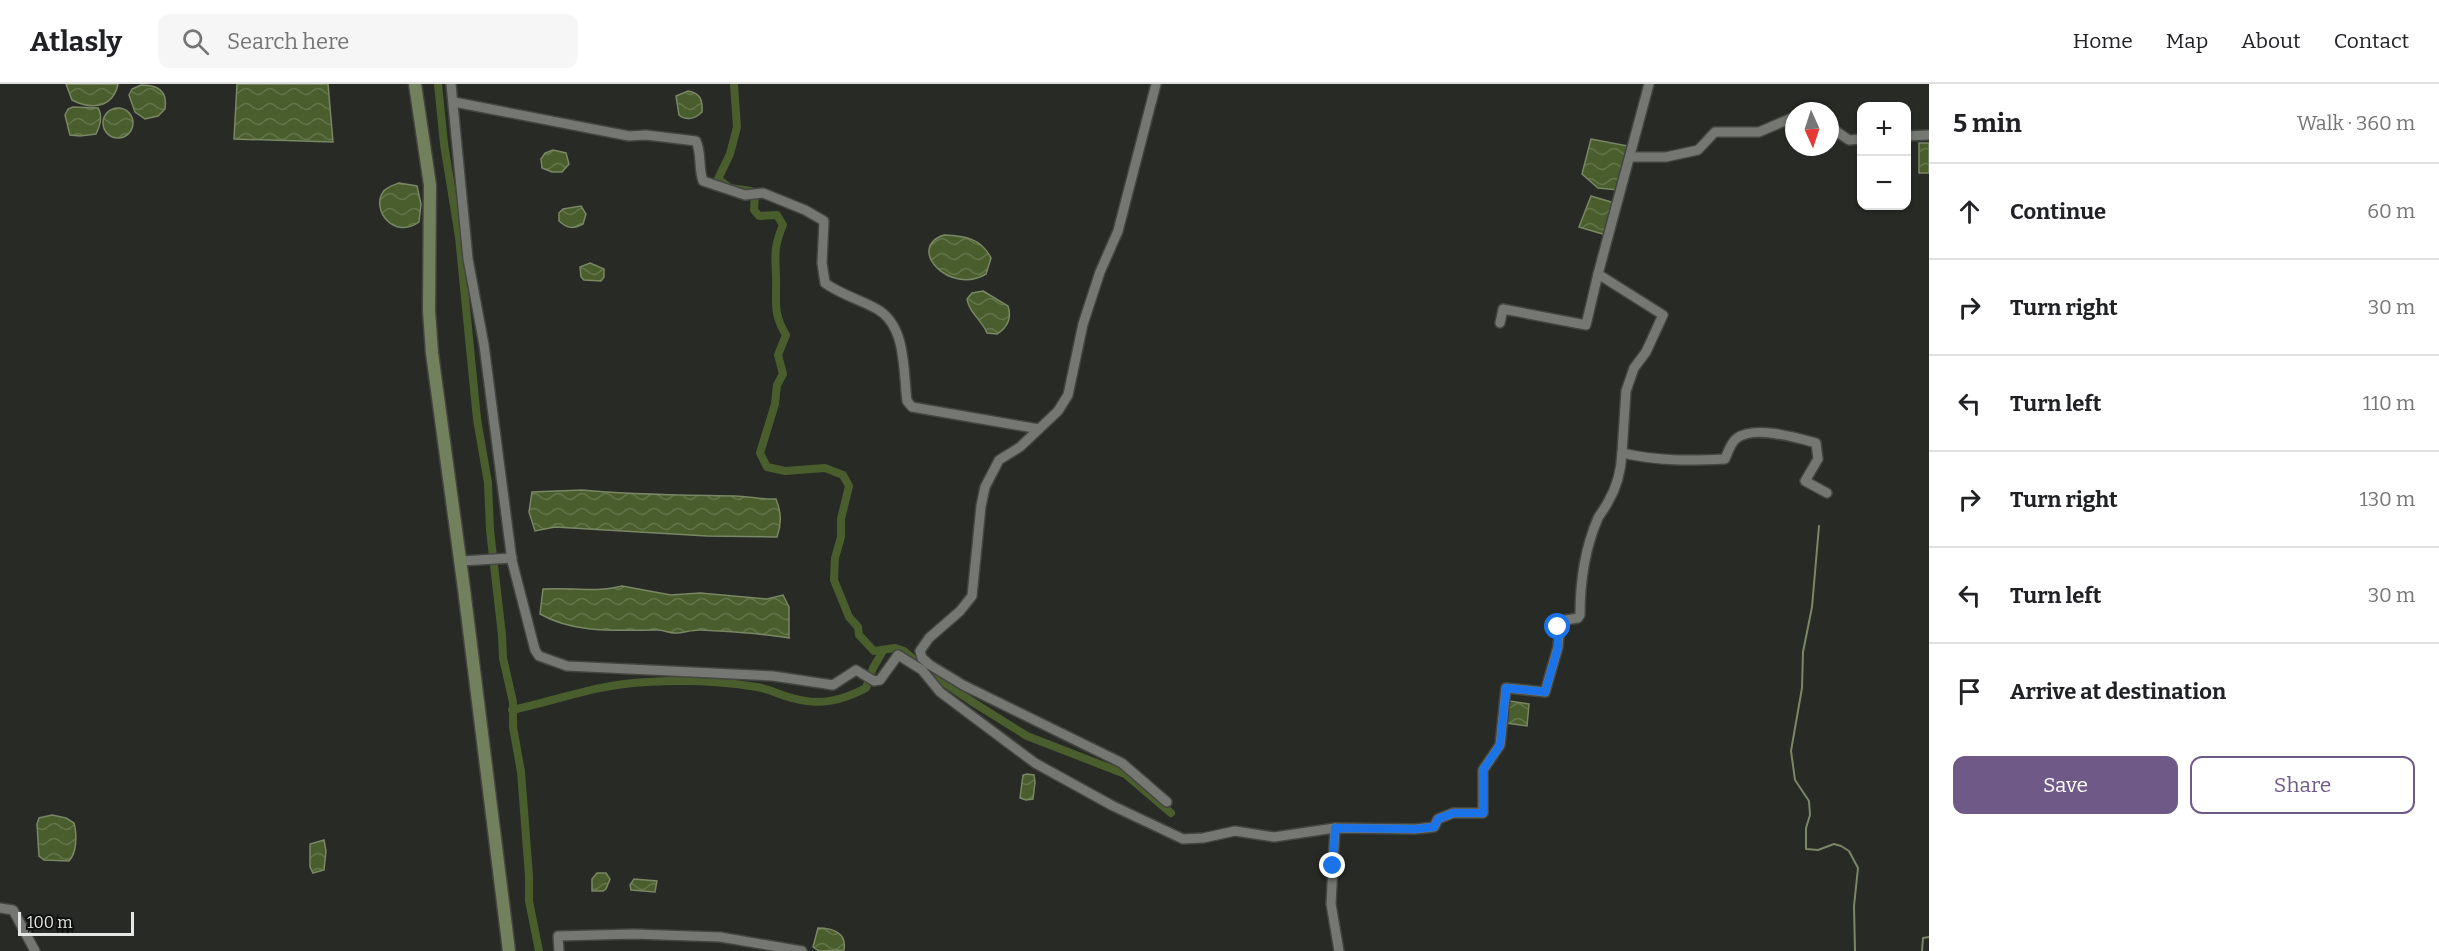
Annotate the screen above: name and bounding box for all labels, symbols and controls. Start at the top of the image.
search box [158,14,578,68]
text: Atlasly [30,25,122,58]
icon: search [179,25,212,58]
text: Search here [227,28,349,55]
text: Home [2073,28,2133,54]
text: Map [2166,28,2208,54]
text: About [2241,28,2301,54]
text: Contact [2334,28,2409,54]
north arrow [1785,102,1839,156]
map controls [1857,102,1911,210]
button: + [1857,102,1911,156]
text: 5 min [1953,108,2022,139]
text: Walk · 360 m [2297,111,2415,135]
button: − [1857,156,1911,210]
icon: ahead [1953,195,1986,228]
text: Continue [2010,198,2106,225]
text: 60 m [2367,199,2415,223]
icon: right [1953,291,1986,324]
text: Turn right [2010,294,2118,321]
text: 30 m [2368,295,2415,319]
icon: left [1953,387,1986,420]
text: Turn left [2010,390,2102,417]
text: 110 m [2363,391,2415,415]
icon: right [1953,483,1986,516]
text: Turn right [2010,486,2118,513]
text: 130 m [2360,487,2415,511]
icon: left [1953,579,1986,612]
text: Turn left [2010,582,2102,609]
text: 30 m [2368,583,2415,607]
route start [1544,613,1570,639]
icon: arrive [1953,675,1986,708]
text: Arrive at destination [2010,678,2226,705]
button: Save [1953,756,2178,814]
button: Share [2190,756,2415,814]
route end [1319,852,1345,878]
scale bar [18,909,134,936]
text: 100 m [27,913,72,932]

